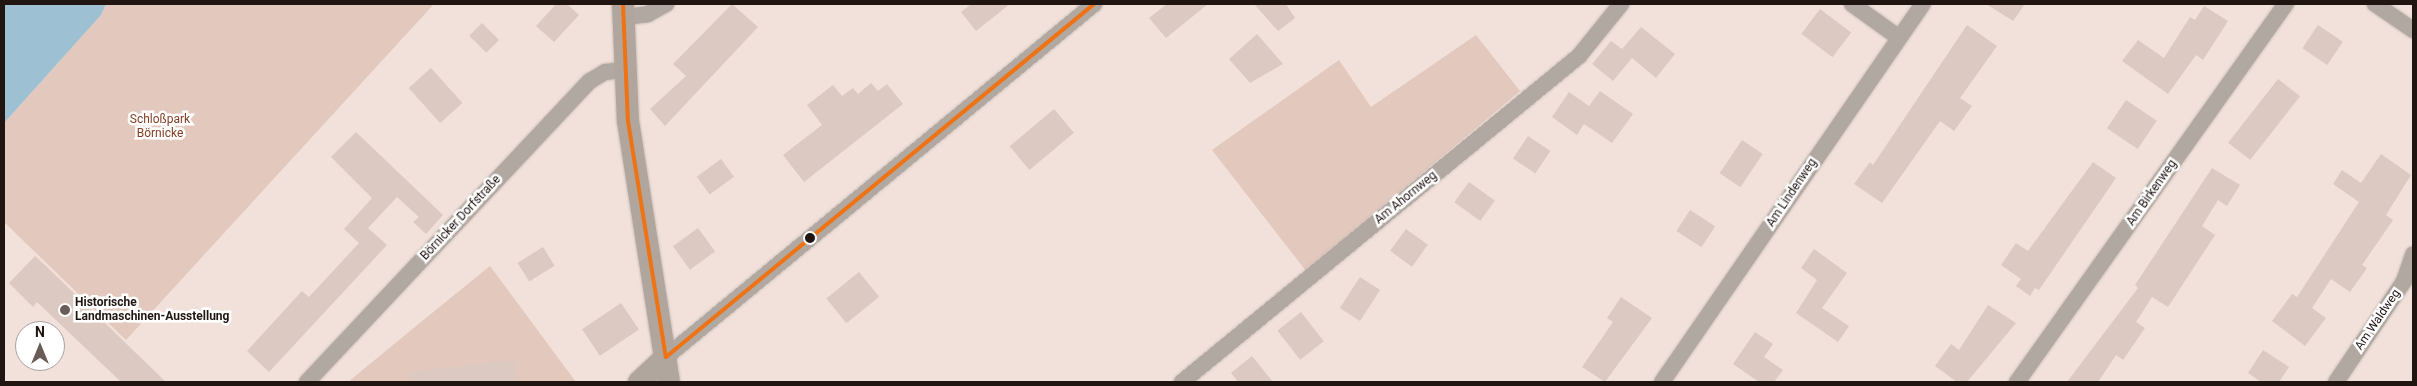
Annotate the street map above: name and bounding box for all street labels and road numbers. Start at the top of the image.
street label: Am Lindenweg [1764,156,1820,230]
street label: Am Birkenweg [2124,157,2180,229]
street label: Am Ahornweg [1372,169,1440,227]
street label: Börnicker Dorfstraße [418,173,504,263]
street label: Am Waldweg [2352,287,2404,353]

